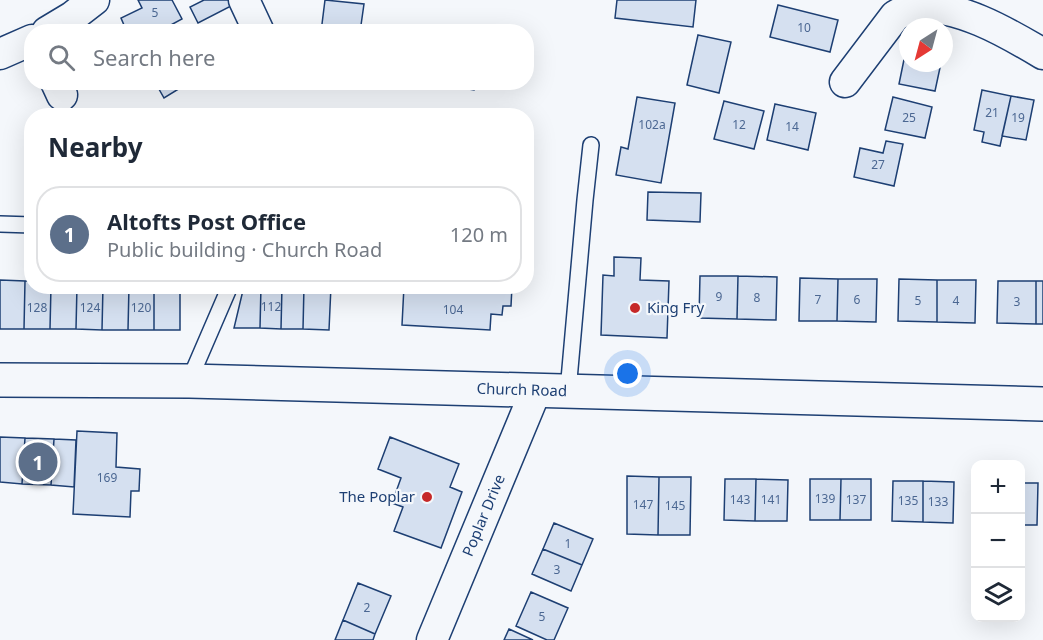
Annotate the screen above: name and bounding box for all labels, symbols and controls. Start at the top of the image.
house number: 5 [152,4,159,21]
north arrow [899,18,953,72]
house number: 10 [797,19,811,36]
search box [24,24,534,90]
icon: search [45,41,78,74]
text: Search here [93,42,215,72]
house number: 21 [985,104,999,121]
house number: 25 [902,109,916,126]
house number: 19 [1011,109,1025,126]
house number: 102a [638,116,666,133]
house number: 12 [732,116,746,133]
house number: 14 [785,118,799,135]
text: Nearby [48,129,143,165]
house number: 27 [871,156,885,173]
text: Altofts Post Office [107,206,306,236]
text: 1 [64,221,75,248]
text: 120 m [450,221,508,248]
text: Public building · Church Road [107,236,382,263]
house number: 9 [716,288,723,305]
house number: 8 [754,289,761,306]
house number: 7 [815,291,822,308]
house number: 6 [854,291,861,308]
house number: 5 [915,292,922,309]
house number: 4 [953,292,960,309]
house number: 3 [1014,293,1021,310]
place label: King Fry [647,297,705,317]
house number: 112 [261,298,281,315]
house number: 128 [27,299,47,316]
house number: 124 [80,299,100,316]
house number: 120 [131,299,151,316]
house number: 104 [443,301,463,318]
marker: King Fry [628,301,642,315]
your location [613,359,642,388]
street label: Church Road [476,378,567,400]
pin: 1 [18,440,57,484]
map controls [971,460,1025,622]
button: + [971,460,1025,514]
house number: 169 [97,469,117,486]
street label: Poplar Drive [457,471,509,559]
place label: The Poplar [339,486,415,506]
marker: The Poplar [420,490,434,504]
house number: 139 [815,490,835,507]
house number: 143 [730,491,750,508]
house number: 141 [761,491,781,508]
house number: 137 [846,491,866,508]
house number: 135 [898,492,918,509]
house number: 133 [928,493,948,510]
house number: 147 [633,496,653,513]
house number: 145 [665,497,685,514]
button: − [971,514,1025,568]
house number: 1 [565,535,571,552]
house number: 3 [554,561,561,578]
button: layers [971,568,1025,622]
house number: 2 [364,599,371,616]
house number: 5 [539,608,546,625]

